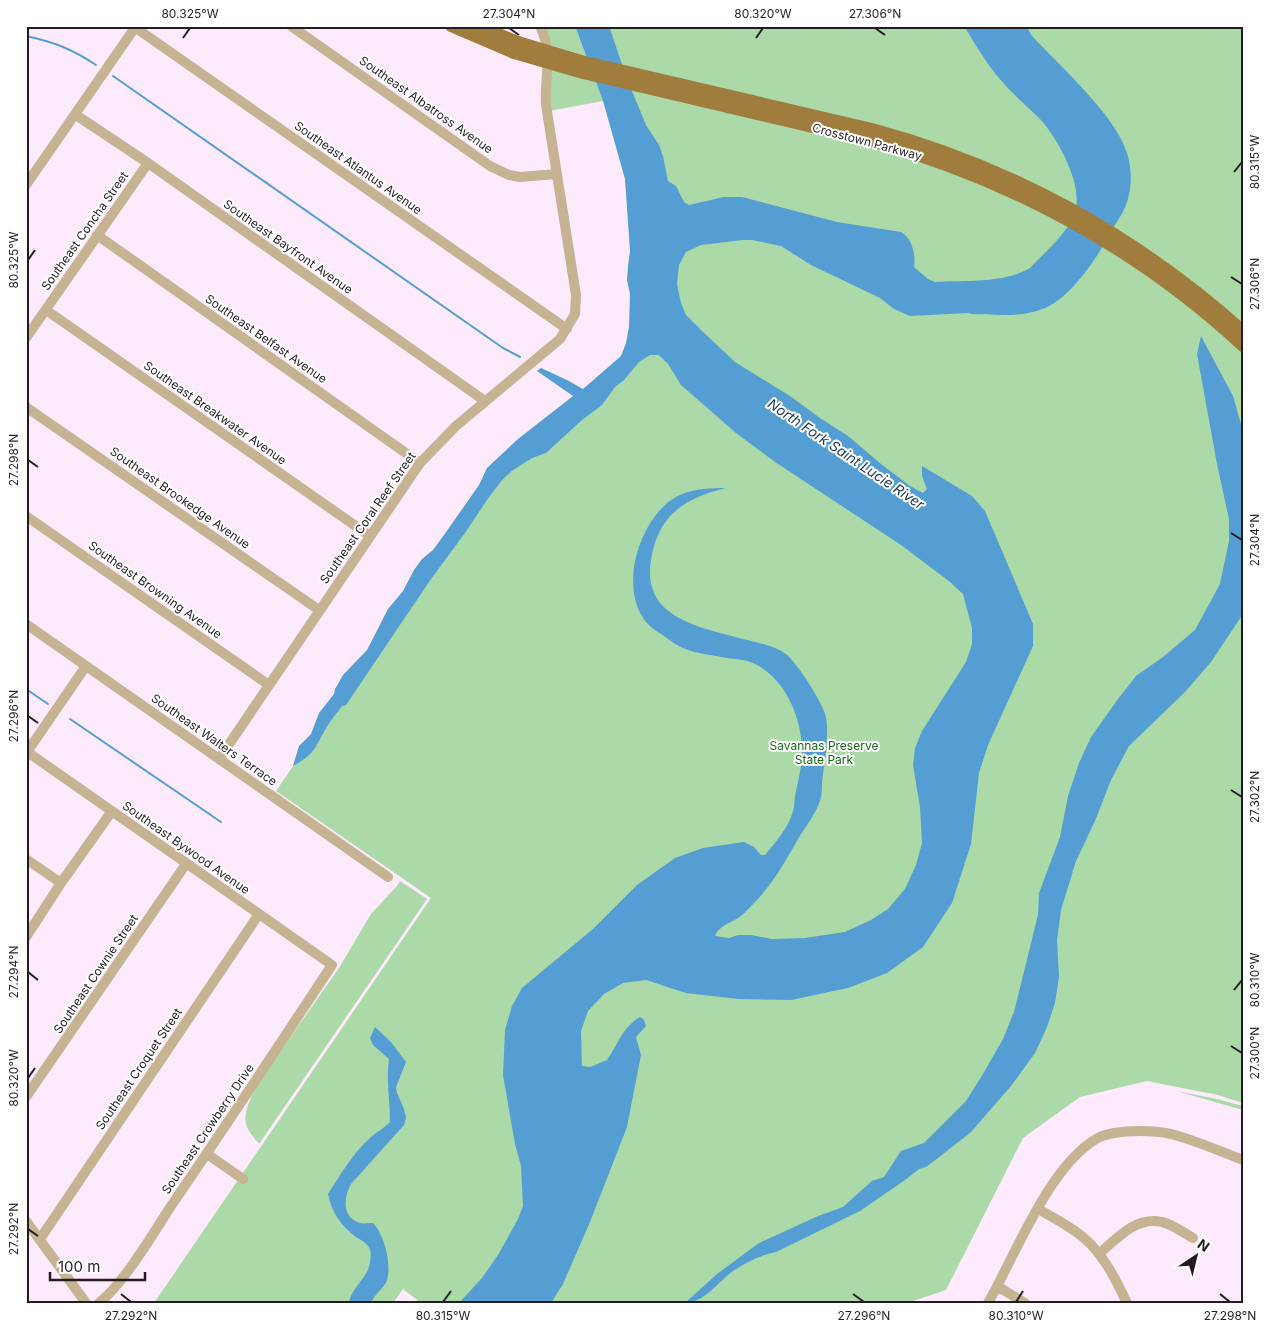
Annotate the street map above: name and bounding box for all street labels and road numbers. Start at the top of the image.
street label: Southeast Albatross Avenue [357,53,496,156]
street label: Southeast Atlantus Avenue [292,118,425,217]
street label: Crosstown Parkway [811,120,924,163]
street label: Southeast Concha Street [38,168,131,293]
street label: Southeast Bayfront Avenue [221,196,356,297]
street label: Southeast Belfast Avenue [203,291,330,386]
street label: Southeast Breakwater Avenue [141,358,289,468]
street label: Southeast Brookedge Avenue [107,443,253,552]
street label: Southeast Coral Reef Street [316,449,419,586]
street label: Southeast Browning Avenue [86,538,225,641]
street label: Southeast Walters Terrace [148,690,280,789]
street label: Southeast Bywood Avenue [120,798,253,897]
street label: Southeast Cownie Street [50,911,141,1036]
street label: Southeast Croquet Street [92,1005,185,1132]
street label: Southeast Crowberry Drive [158,1061,257,1197]

